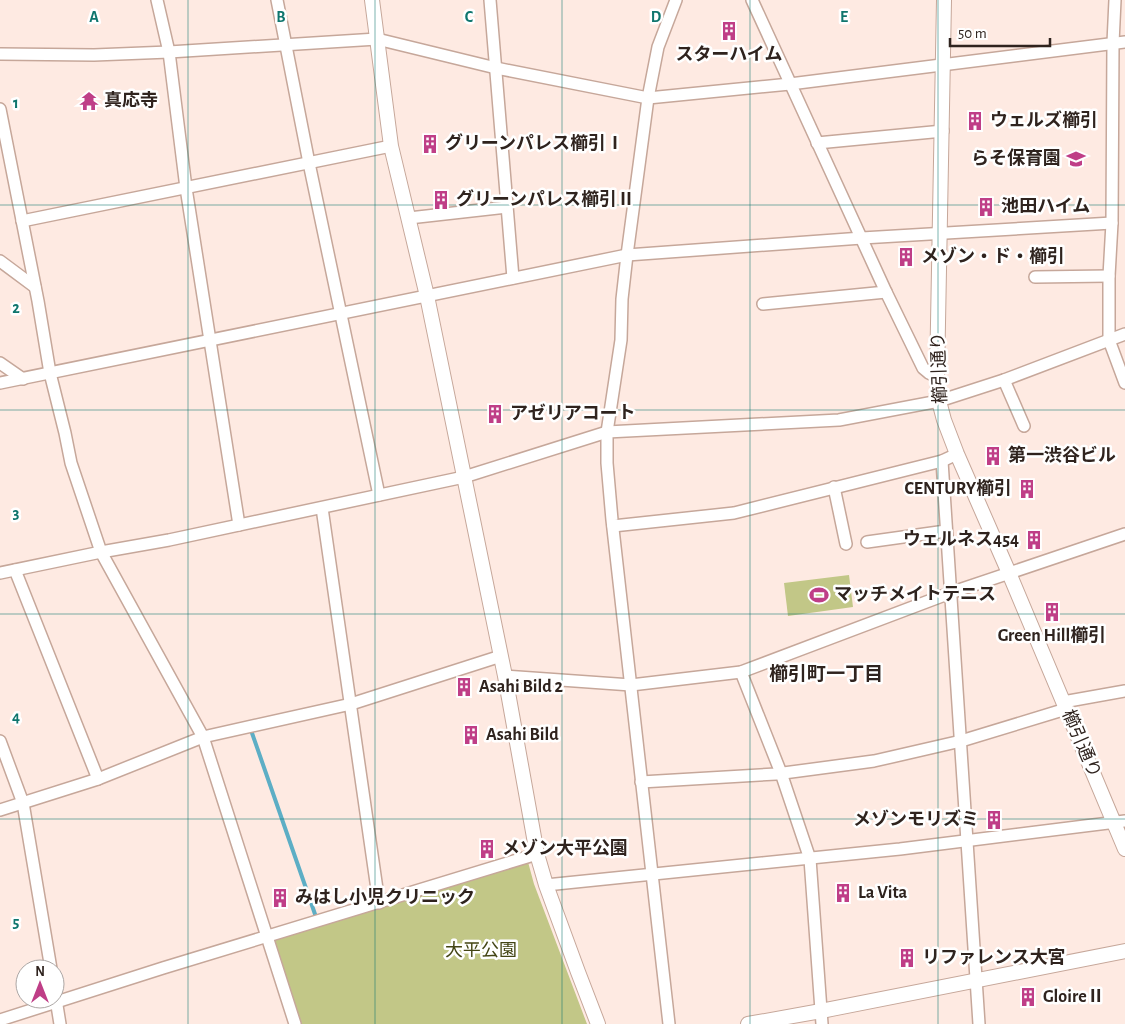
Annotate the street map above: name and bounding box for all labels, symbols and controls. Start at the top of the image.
text: A [89,9,99,25]
text: B [276,9,286,25]
text: C [465,9,474,25]
text: D [651,9,662,25]
text: E [840,9,848,25]
scale bar [950,15,1050,47]
building icon: スターハイム [718,20,740,42]
text: 50 m [958,26,987,41]
place label: スターハイム [676,45,782,64]
temple icon: 真応寺 [78,90,100,112]
place label: 真応寺 [104,91,158,110]
text: 1 [13,95,19,111]
building icon: ウェルズ櫛引 [964,110,986,132]
place label: ウェルズ櫛引 [990,110,1098,130]
building icon: グリーンパレス櫛引Ⅰ [419,133,441,155]
place label: グリーンパレス櫛引Ⅰ [445,133,624,153]
place label: らそ保育園 [971,148,1061,168]
school or university icon: らそ保育園 [1065,148,1087,170]
building icon: グリーンパレス櫛引Ⅱ [430,189,452,211]
place label: グリーンパレス櫛引Ⅱ [456,189,635,209]
building icon: 池田ハイム [975,196,997,218]
place label: 池田ハイム [1001,197,1090,216]
building icon: メゾン・ド・櫛引 [895,246,917,268]
place label: メゾン・ド・櫛引 [921,246,1065,266]
text: 2 [12,300,20,316]
street label: 櫛引通り [929,332,950,404]
building icon: アゼリアコート [484,403,506,425]
place label: アゼリアコート [510,403,636,423]
building icon: 第一渋谷ビル [982,445,1004,467]
place label: 第一渋谷ビル [1008,445,1116,465]
place label: CENTURY櫛引 [904,478,1012,498]
building icon: CENTURY櫛引 [1016,478,1038,500]
text: 3 [13,505,20,521]
building icon: ウェルネス454 [1023,529,1045,551]
place label: ウェルネス454 [903,530,1019,549]
sports icon: マッチメイトテニス [808,584,830,606]
place label: マッチメイトテニス [834,585,996,604]
building icon: Green Hill櫛引 [1041,601,1063,623]
place label: Green Hill櫛引 [998,625,1106,645]
district label: 櫛引町一丁目 [769,663,883,684]
building icon: Asahi Bild 2 [453,676,475,698]
place label: Asahi Bild 2 [479,678,563,696]
street label: 櫛引通り [1059,707,1104,781]
text: 4 [12,709,20,725]
building icon: Asahi Bild [460,724,482,746]
place label: Asahi Bild [486,726,559,744]
place label: メゾンモリズミ [853,809,979,829]
building icon: メゾンモリズミ [983,809,1005,831]
building icon: メゾン大平公園 [476,838,498,860]
place label: メゾン大平公園 [502,838,628,858]
building icon: La Vita [832,882,854,904]
place label: La Vita [858,884,908,902]
building icon: みはし小児クリニック [269,887,291,909]
place label: みはし小児クリニック [295,887,475,907]
text: 5 [13,914,20,930]
park label: 大平公園 [445,941,517,960]
building icon: リファレンス大宮 [896,947,918,969]
place label: リファレンス大宮 [922,948,1066,967]
north arrow [15,959,65,1009]
text: N [35,965,45,979]
building icon: GloireⅡ [1017,986,1039,1008]
place label: GloireⅡ [1043,988,1105,1006]

